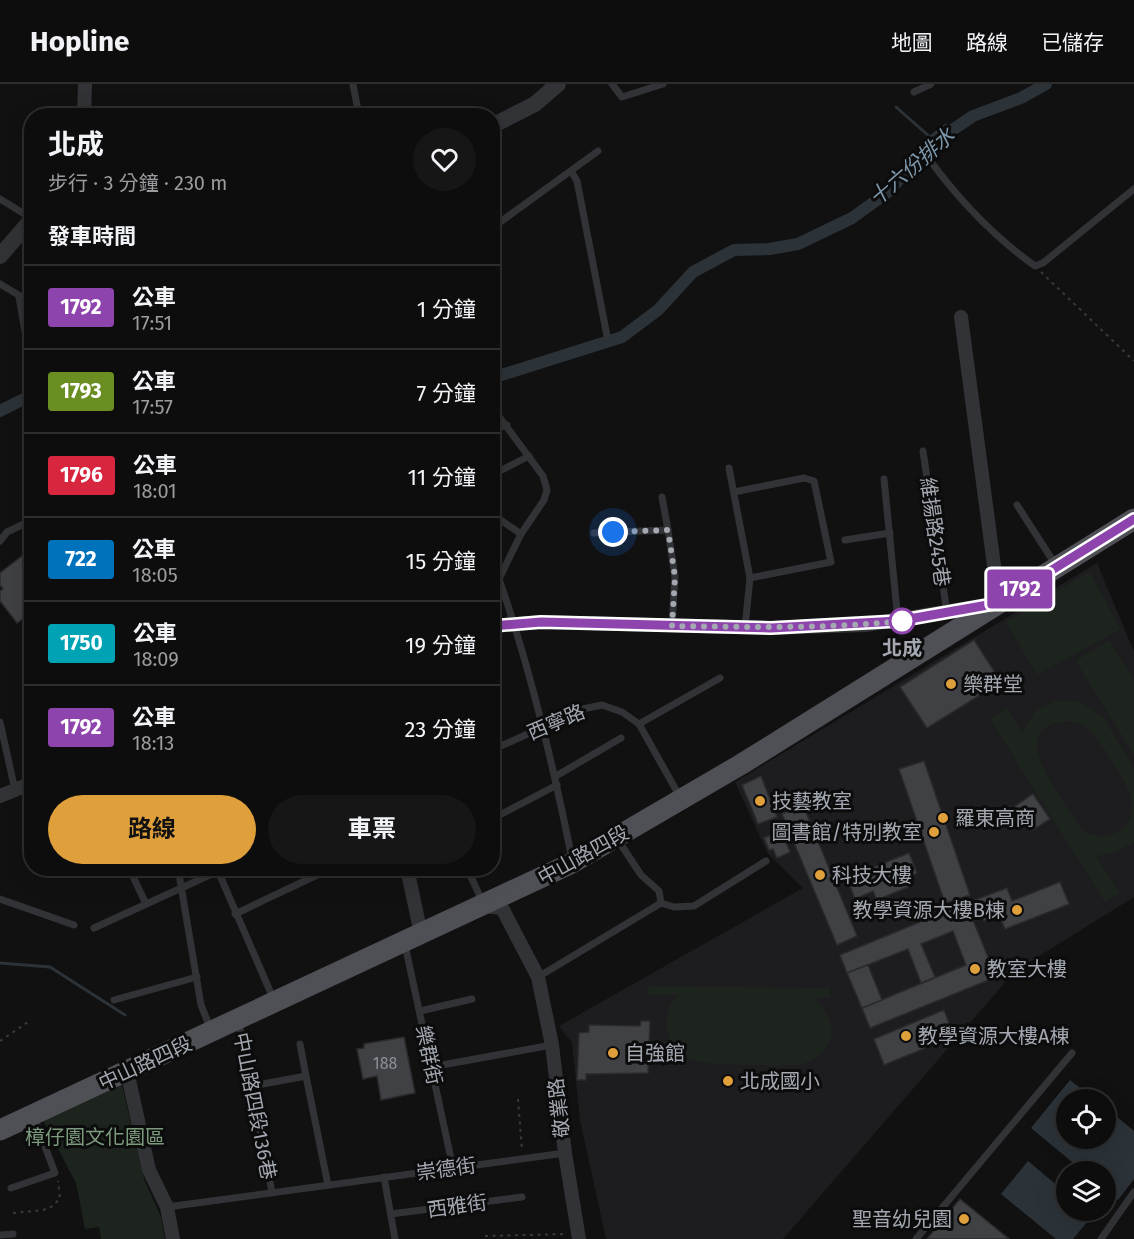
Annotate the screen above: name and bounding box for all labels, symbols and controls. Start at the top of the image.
text: Hopline [30,25,130,58]
text: 地圖 [891,30,933,56]
text: 路線 [966,30,1008,56]
text: 已儲存 [1041,30,1104,56]
water label: 十六份排水 [864,122,961,211]
text: 北成 [48,128,104,161]
button: heart [413,128,476,191]
text: 步行 · 3 分鐘 · 230 m [48,171,227,195]
text: 發車時間 [48,223,136,250]
text: 公車 [132,284,176,311]
text: 1792 [60,294,102,320]
text: 1 分鐘 [417,296,476,323]
text: 17:51 [132,311,172,335]
text: 公車 [132,368,176,395]
text: 1793 [60,378,102,404]
text: 7 分鐘 [416,380,476,407]
text: 17:57 [132,395,173,419]
text: 公車 [133,452,177,479]
text: 1796 [60,462,103,488]
text: 11 分鐘 [407,464,476,491]
street label: 維揚路245巷 [915,476,955,588]
text: 18:01 [133,479,177,503]
your location [598,517,628,547]
text: 公車 [132,536,176,563]
text: 722 [65,546,97,572]
text: 15 分鐘 [406,548,476,575]
text: 18:05 [132,563,178,587]
line badge: 1792 [978,570,1062,608]
text: 1792 [999,576,1041,602]
marker: 北成 [889,608,915,634]
text: 公車 [133,620,177,647]
text: 1750 [60,630,103,656]
text: 19 分鐘 [405,632,476,659]
place label: 北成 [882,636,922,660]
text: 18:09 [133,647,179,671]
place label: 樂群堂 [963,672,1023,696]
marker: 樂群堂 [944,677,958,691]
street label: 西寧路 [524,699,588,745]
text: 公車 [132,704,176,731]
text: 1792 [60,714,102,740]
text: 23 分鐘 [404,716,476,743]
text: 18:13 [132,731,174,755]
place label: 技藝教室 [772,789,852,813]
marker: 技藝教室 [753,794,767,808]
button: 路線 [48,795,256,864]
button: 車票 [268,795,476,864]
place label: 羅東高商 [955,806,1035,830]
marker: 羅東高商 [936,811,950,825]
street label: 中山路四段 [533,820,633,890]
place label: 圖書館/特別教室 [772,820,922,844]
marker: 圖書館/特別教室 [927,825,941,839]
place label: 科技大樓 [832,863,912,887]
marker: 科技大樓 [813,868,827,882]
place label: 教學資源大樓B棟 [853,898,1005,922]
marker: 教學資源大樓B棟 [1010,903,1024,917]
place label: 教室大樓 [987,957,1067,981]
marker: 教室大樓 [968,962,982,976]
street label: 樂群街 [411,1023,447,1087]
place label: 教學資源大樓A棟 [918,1024,1069,1048]
marker: 教學資源大樓A棟 [899,1029,913,1043]
street label: 中山路四段136巷 [229,1030,281,1182]
street label: 中山路四段 [95,1031,195,1095]
place label: 自強館 [625,1041,685,1065]
marker: 自強館 [606,1046,620,1060]
house number: 188 [373,1054,397,1073]
place label: 北成國小 [740,1069,820,1093]
marker: 北成國小 [721,1074,735,1088]
street label: 敬業路 [543,1077,575,1139]
map controls [1056,1089,1116,1221]
button: locate [1056,1089,1116,1149]
park label: 樟仔園文化園區 [25,1125,165,1149]
street label: 崇德街 [415,1153,477,1185]
button: layers [1056,1161,1116,1221]
street label: 西雅街 [426,1190,488,1222]
place label: 聖音幼兒園 [852,1207,952,1231]
marker: 聖音幼兒園 [957,1212,971,1226]

